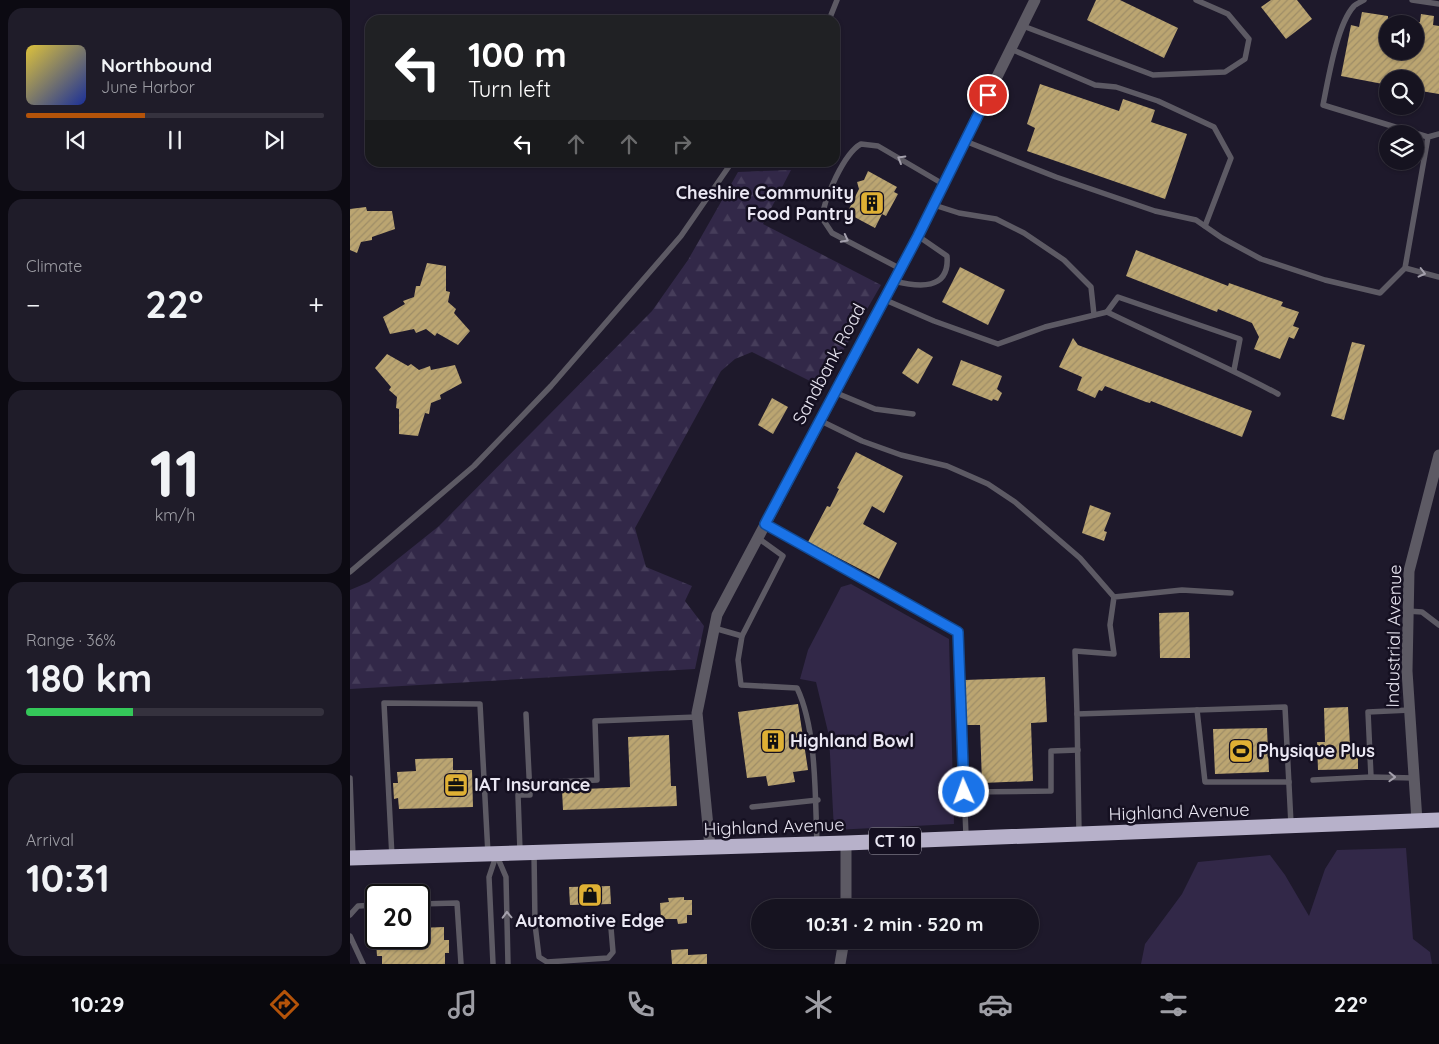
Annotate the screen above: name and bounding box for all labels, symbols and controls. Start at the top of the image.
map controls [1379,15,1424,170]
button: sound [1379,15,1424,60]
text: 100 m [468,32,567,76]
icon: left [385,35,450,100]
text: Northbound [101,53,212,77]
button: search [1379,70,1424,115]
pin [967,74,1009,116]
text: Turn left [468,75,551,103]
text: June Harbor [101,77,195,97]
icon: arrive [974,81,1002,109]
button: layers [1379,125,1424,170]
icon: previous [62,126,90,154]
icon: pause [161,126,189,154]
icon: next [260,126,288,154]
icon: left [509,130,537,158]
icon: ahead [562,130,590,158]
icon: ahead [615,130,643,158]
icon: right [668,130,696,158]
one-way arrow [898,155,907,165]
place label: Cheshire Community Food Pantry [676,181,854,225]
building icon: Cheshire Community Food Pantry [859,190,885,216]
one-way arrow [840,233,849,243]
text: Climate [26,256,82,276]
one-way arrow [1418,267,1427,278]
text: 22° [145,280,203,328]
text: − [26,287,41,322]
text: + [308,287,324,322]
street label: Sandbank Road [787,299,870,428]
text: 11 [150,432,200,513]
text: km/h [155,505,195,525]
street label: Industrial Avenue [1381,564,1406,708]
text: Range · 36% [26,630,116,650]
text: 180 km [26,654,152,702]
building icon: Highland Bowl [760,728,786,754]
place label: Highland Bowl [790,729,914,752]
sports icon: Physique Plus [1228,738,1254,764]
place label: Physique Plus [1258,739,1375,762]
position arrow [937,765,989,817]
office icon: IAT Insurance [443,772,469,798]
one-way arrow [1389,772,1397,783]
place label: IAT Insurance [474,773,590,796]
street label: Highland Avenue [1108,798,1250,825]
street label: Highland Avenue [703,813,845,840]
road number: CT 10 [869,828,921,854]
text: Arrival [26,830,74,850]
text: 10:31 [26,854,110,902]
shop icon: Automotive Edge [577,882,603,908]
speed limit sign: 20 [365,884,430,949]
place label: Automotive Edge [516,909,664,932]
one-way arrow [501,911,512,919]
text: 10:31 · 2 min · 520 m [806,912,984,936]
icon: directions [267,987,302,1022]
icon: music [445,987,480,1022]
icon: phone [623,987,658,1022]
icon: climate [801,987,836,1022]
icon: car [978,987,1013,1022]
icon: filters [1156,987,1191,1022]
text: 10:29 [71,990,124,1018]
text: 22° [1334,990,1368,1018]

